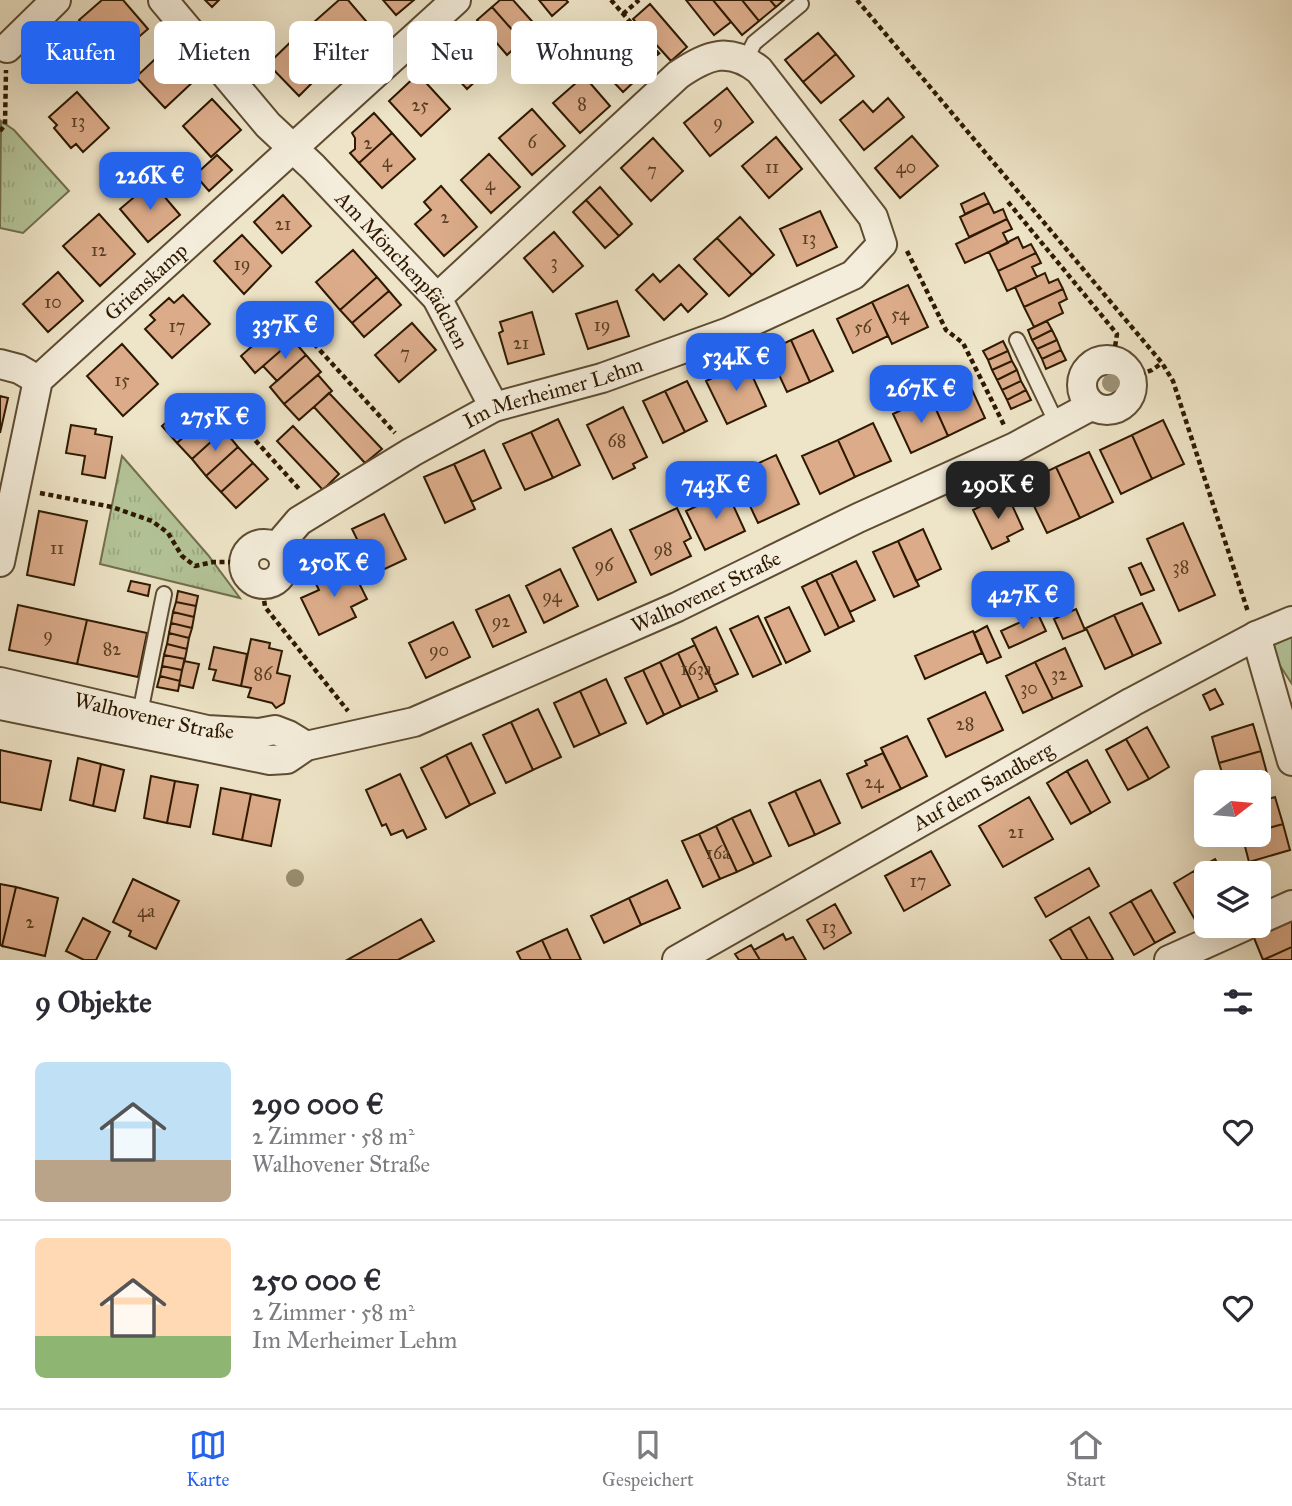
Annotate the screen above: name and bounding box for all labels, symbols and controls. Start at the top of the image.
chip: Kaufen [21,21,140,84]
chip: Mieten [154,21,275,84]
chip: Filter [289,21,393,84]
chip: Neu [407,21,497,84]
chip: Wohnung [511,21,657,84]
house number: 8 [577,93,587,115]
house number: 25 [411,94,429,116]
house number: 13 [71,110,85,132]
house number: 9 [713,111,723,133]
house number: 6 [527,131,537,153]
house number: 2 [364,132,373,154]
house number: 4 [382,150,393,172]
pin: 226K € [93,152,207,212]
house number: 11 [765,156,779,178]
house number: 40 [896,156,916,178]
house number: 7 [647,159,657,181]
text: 226K € [115,161,185,189]
house number: 4 [485,173,496,195]
street label: Am Mönchenpfädchen [329,185,474,353]
house number: 2 [441,206,450,228]
house number: 21 [275,213,291,235]
house number: 13 [802,227,816,249]
street label: Grienskamp [99,237,193,326]
house number: 12 [91,239,107,261]
house number: 3 [550,251,558,273]
house number: 19 [234,253,250,275]
house number: 10 [44,291,62,313]
pin: 337K € [228,302,342,361]
house number: 54 [891,303,910,325]
text: 337K € [252,310,318,338]
house number: 19 [594,314,610,336]
house number: 17 [169,315,185,337]
house number: 56 [854,316,873,338]
house number: 21 [513,332,529,354]
pin: 534K € [679,334,793,393]
house number: 7 [400,342,410,364]
text: 534K € [702,342,770,370]
street label: Im Merheimer Lehm [459,351,647,434]
pin: 267K € [864,366,978,425]
house number: 15 [114,369,130,391]
text: 267K € [886,374,956,402]
pin: 275K € [158,393,272,453]
text: 275K € [181,402,249,430]
house number: 68 [608,430,626,452]
pin: 743K € [659,462,773,521]
pin: 290K € [941,462,1055,521]
text: 743K € [682,470,750,498]
text: 290K € [962,470,1034,498]
house number: 11 [50,537,64,559]
house number: 98 [653,538,673,560]
pin: 250K € [277,540,391,599]
street label: Walhovener Straße [627,545,785,638]
text: 250K € [299,548,369,576]
house number: 96 [595,554,614,576]
house number: 38 [1173,556,1189,578]
pin: 427K € [966,572,1080,631]
text: 427K € [987,580,1059,608]
house number: 94 [542,585,563,607]
house number: 92 [492,610,510,632]
house number: 9 [43,624,53,646]
house number: 82 [103,638,121,660]
house number: 90 [429,639,449,661]
house number: 163a [680,658,712,680]
house number: 86 [254,663,273,685]
house number: 32 [1051,663,1067,685]
house number: 30 [1020,677,1038,699]
street label: Walhovener Straße [72,687,235,745]
house number: 28 [956,713,974,735]
street label: Auf dem Sandberg [907,736,1058,837]
north arrow [1194,770,1270,847]
map controls [1194,770,1271,938]
house number: 24 [865,771,884,793]
house number: 21 [1008,821,1024,843]
house number: 16a [706,842,730,864]
button: layers [1194,861,1271,938]
house number: 17 [910,870,926,892]
house number: 4a [137,900,155,922]
house number: 2 [26,911,35,933]
house number: 13 [822,916,836,938]
icon: filters [1219,983,1257,1021]
text: 9 Objekte [35,984,152,1020]
text: 290 000 € [252,1086,384,1122]
icon: home [91,1090,175,1174]
icon: heart [1219,1113,1257,1151]
text: 2 Zimmer · 58 m² [252,1122,415,1150]
text: Walhovener Straße [252,1150,430,1178]
text: 250 000 € [252,1262,381,1298]
icon: home [91,1266,175,1350]
icon: heart [1219,1289,1257,1327]
text: 2 Zimmer · 58 m² [252,1298,415,1326]
text: Im Merheimer Lehm [252,1326,457,1354]
tab: Karte [186,1426,230,1491]
tab: Gespeichert [602,1426,694,1491]
tab: Start [1066,1426,1106,1491]

